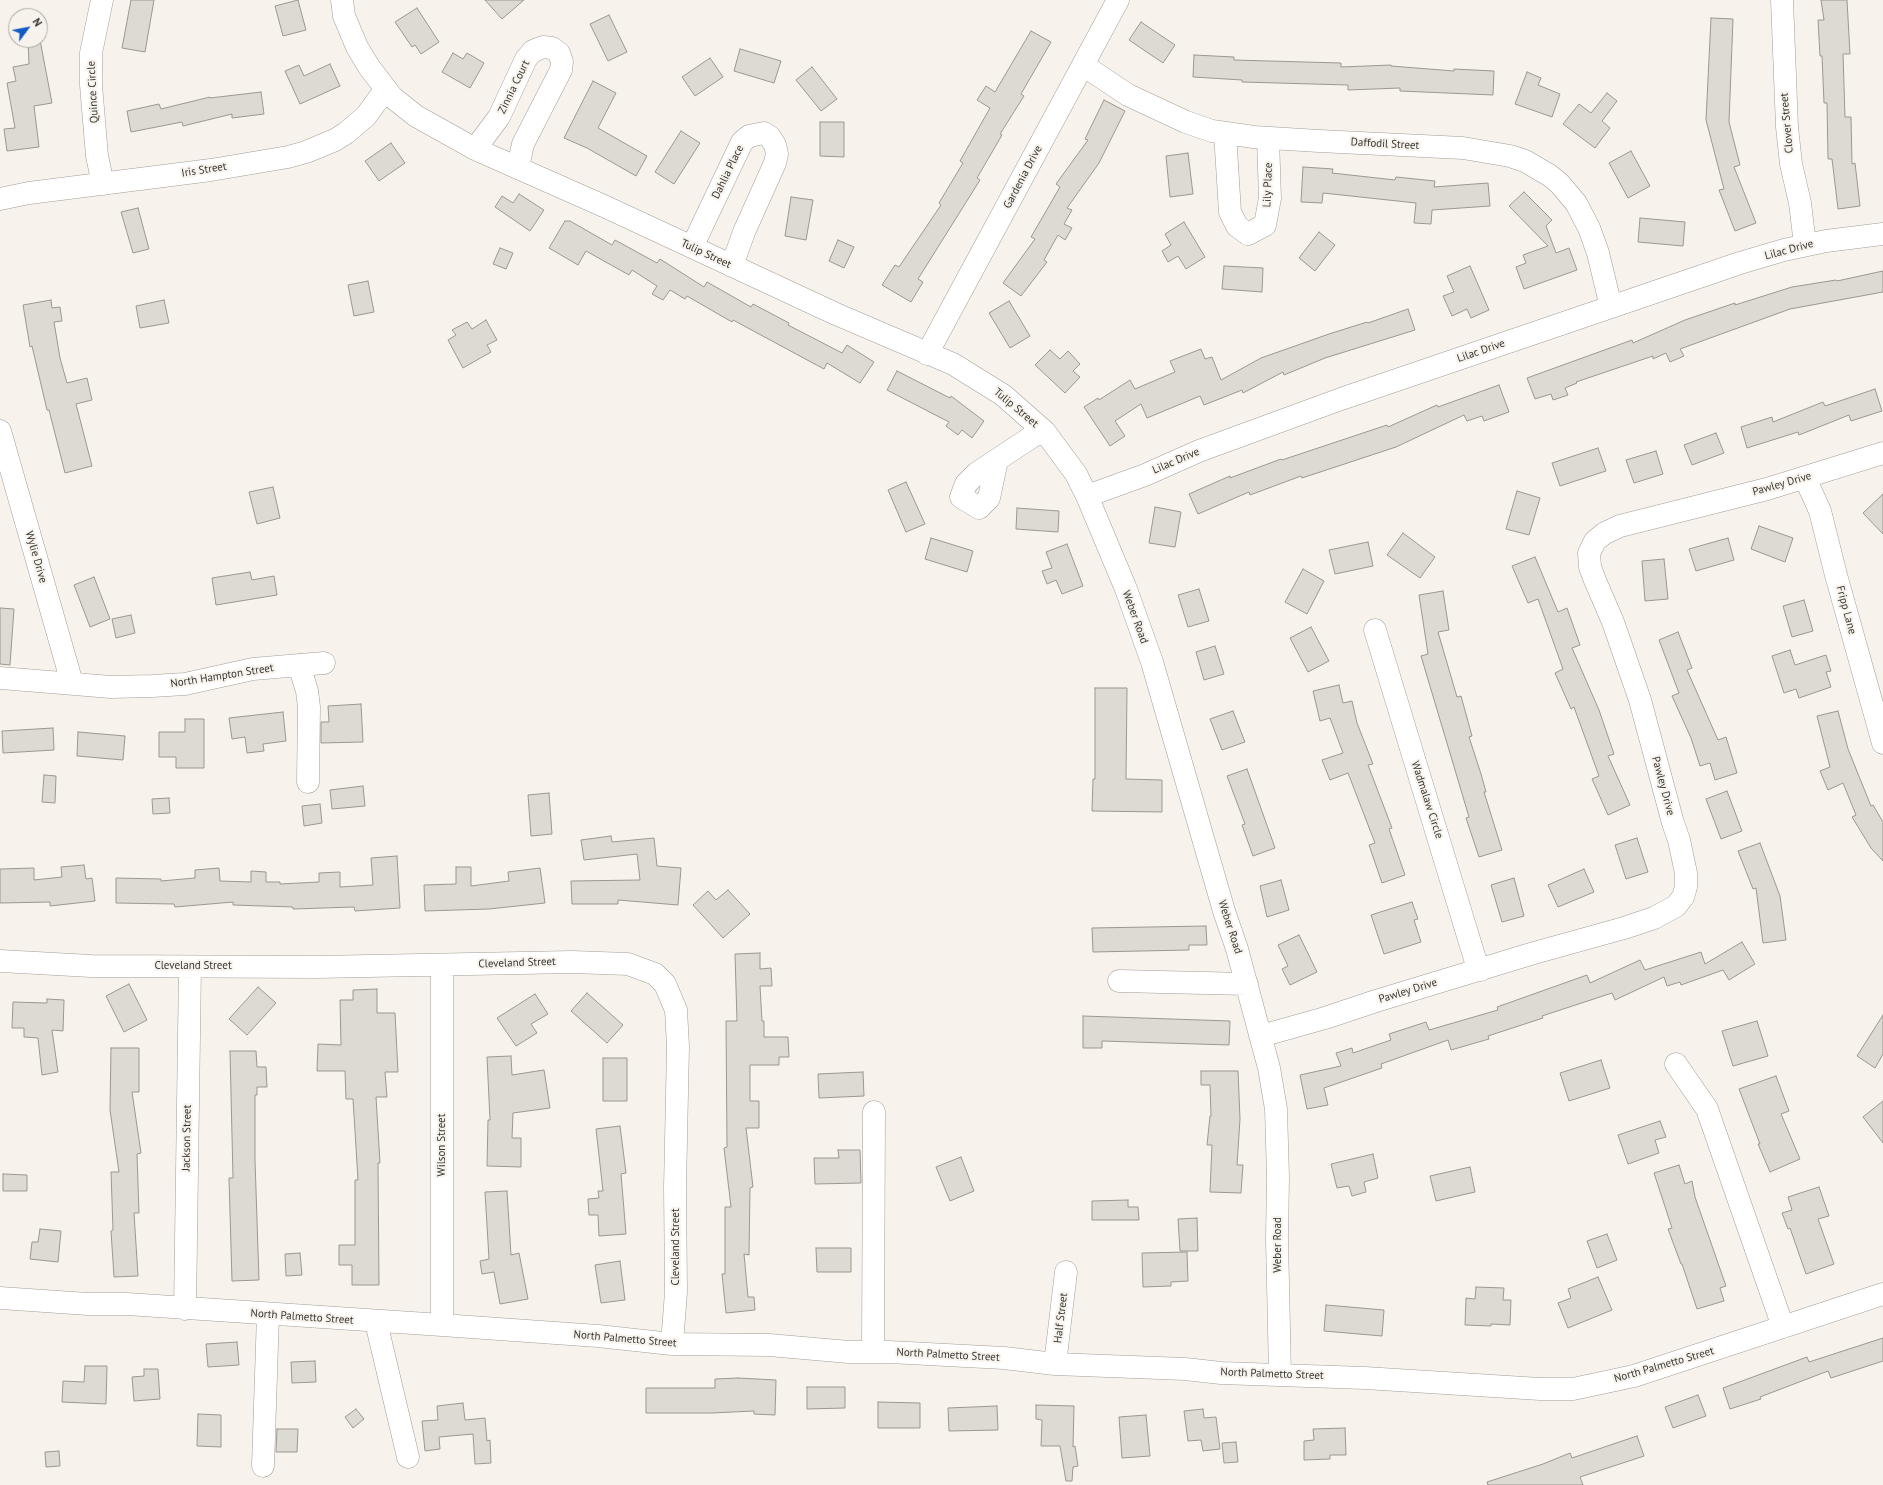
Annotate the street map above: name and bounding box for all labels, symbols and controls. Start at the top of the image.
north arrow [8,8,48,48]
text: N [29,15,45,29]
street label: Zinnia Court [495,58,533,116]
street label: Quince Circle [85,61,101,123]
street label: Clover Street [1778,92,1796,154]
street label: Daffodil Street [1350,136,1420,152]
street label: Dahlia Place [709,143,747,201]
street label: Gardenia Drive [1001,143,1045,211]
street label: Iris Street [180,160,228,180]
street label: Lily Place [1261,162,1275,208]
street label: Tulip Street [679,237,733,271]
street label: Lilac Drive [1763,237,1815,263]
street label: Lilac Drive [1455,337,1507,365]
street label: Tulip Street [991,386,1041,430]
street label: Lilac Drive [1150,445,1202,477]
street label: Pawley Drive [1751,469,1813,499]
street label: Wylie Drive [22,530,50,584]
street label: Fripp Lane [1833,584,1859,636]
street label: Weber Road [1119,589,1151,645]
street label: North Hampton Street [169,661,275,691]
street label: Pawley Drive [1649,755,1677,817]
street label: Wadmalaw Circle [1408,760,1446,840]
street label: Weber Road [1215,898,1245,956]
street label: Cleveland Street [478,955,556,971]
street label: Cleveland Street [154,959,232,973]
street label: Pawley Drive [1377,976,1439,1006]
street label: Jackson Street [180,1105,194,1171]
street label: Wilson Street [435,1114,449,1176]
street label: Cleveland Street [669,1208,683,1286]
street label: Weber Road [1271,1217,1285,1273]
street label: Half Street [1051,1292,1071,1344]
street label: North Palmetto Street [250,1307,354,1327]
street label: North Palmetto Street [573,1328,677,1350]
street label: North Palmetto Street [1613,1344,1715,1386]
street label: North Palmetto Street [896,1346,1000,1364]
street label: North Palmetto Street [1220,1366,1324,1382]

